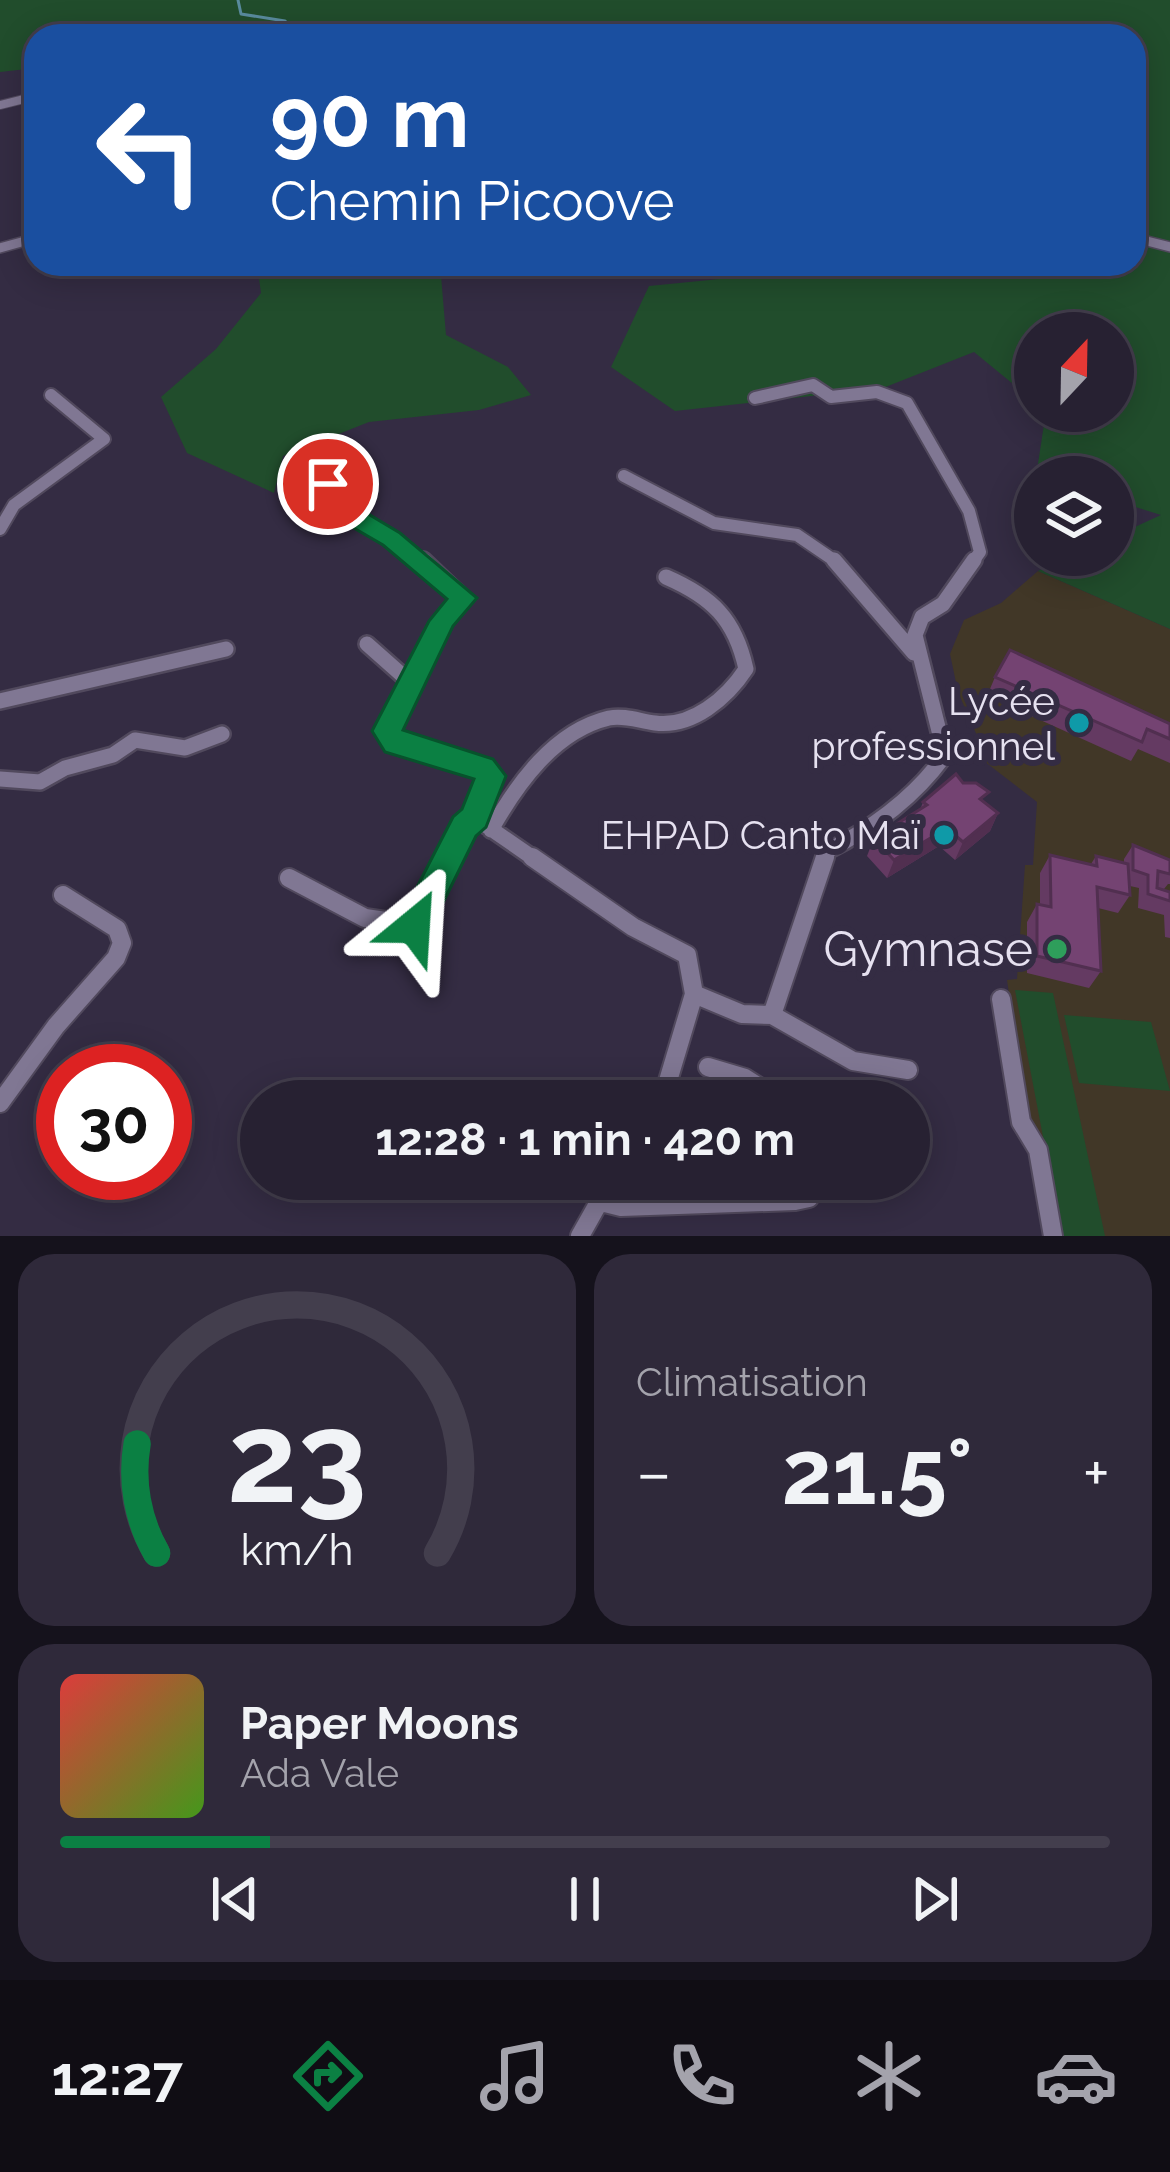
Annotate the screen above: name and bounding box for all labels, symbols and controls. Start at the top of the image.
text: 90 m [270,68,469,167]
icon: left [72,72,228,228]
text: Chemin Picoove [270,169,674,233]
north arrow [1014,312,1134,432]
map controls [1014,312,1134,576]
pin [277,433,379,535]
icon: arrive [295,451,361,517]
button: layers [1014,456,1134,576]
place label: Lycée professionnel [812,678,1055,769]
marker: Lycée professionnel [1066,710,1092,736]
place label: EHPAD Canto Maï [601,812,920,858]
marker: EHPAD Canto Maï [931,822,957,848]
position arrow [351,863,477,989]
place label: Gymnase [823,921,1033,977]
marker: Gymnase [1044,936,1070,962]
speed limit sign: 30 [36,1044,192,1200]
text: 12:28 · 1 min · 420 m [375,1113,795,1166]
text: Climatisation [636,1359,868,1405]
text: 23 [227,1385,367,1531]
text: 21.5° [782,1419,973,1525]
text: − [636,1434,672,1511]
text: + [1083,1434,1110,1511]
text: km/h [240,1525,354,1575]
text: Paper Moons [240,1697,519,1750]
text: Ada Vale [240,1750,399,1796]
icon: previous [202,1866,268,1932]
icon: pause [552,1866,618,1932]
icon: next [902,1866,968,1932]
icon: directions [286,2034,370,2118]
icon: music [473,2034,557,2118]
icon: phone [660,2034,744,2118]
icon: climate [847,2034,931,2118]
icon: car [1034,2034,1118,2118]
text: 12:27 [52,2044,183,2108]

